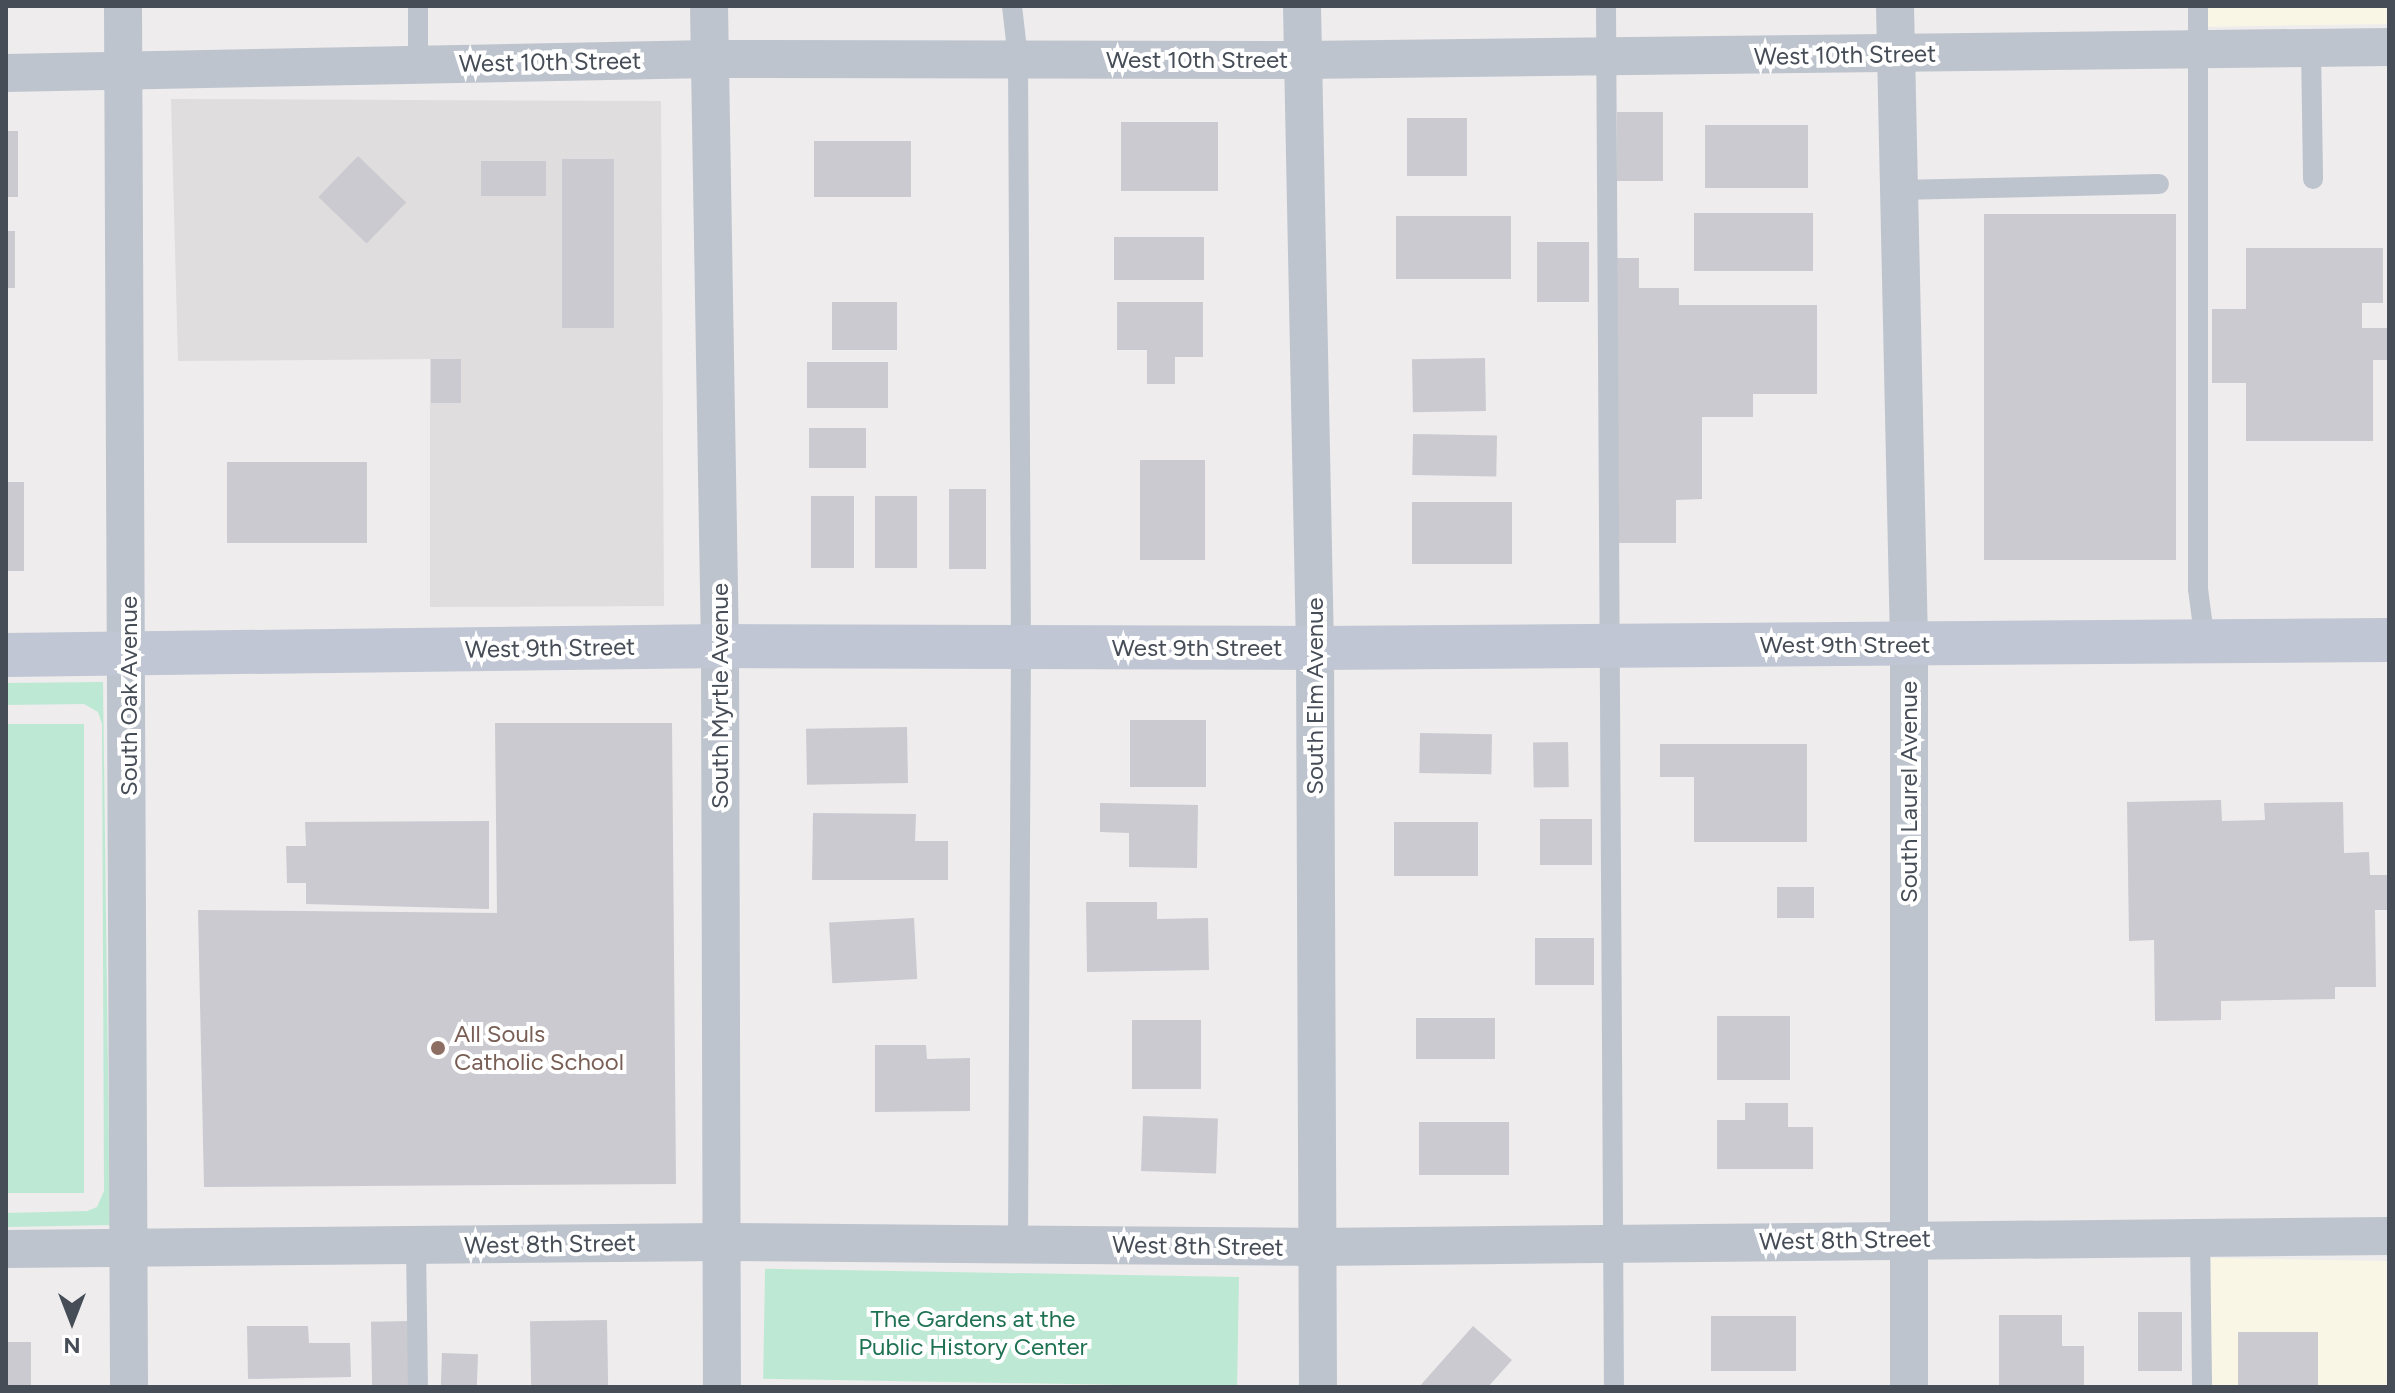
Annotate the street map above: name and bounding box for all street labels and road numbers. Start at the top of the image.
street label: West 10th Street [1754,39,1936,71]
street label: West 10th Street [459,46,641,78]
street label: West 10th Street [1106,46,1288,74]
street label: South Myrtle Avenue [706,583,734,809]
street label: South Oak Avenue [115,596,143,796]
street label: South Elm Avenue [1301,597,1329,795]
street label: West 9th Street [1760,631,1930,659]
street label: West 9th Street [464,632,636,664]
street label: West 9th Street [1112,634,1282,662]
street label: South Laurel Avenue [1895,681,1923,903]
street label: West 8th Street [1759,1224,1931,1256]
street label: West 8th Street [464,1228,636,1260]
street label: West 8th Street [1112,1230,1284,1262]

